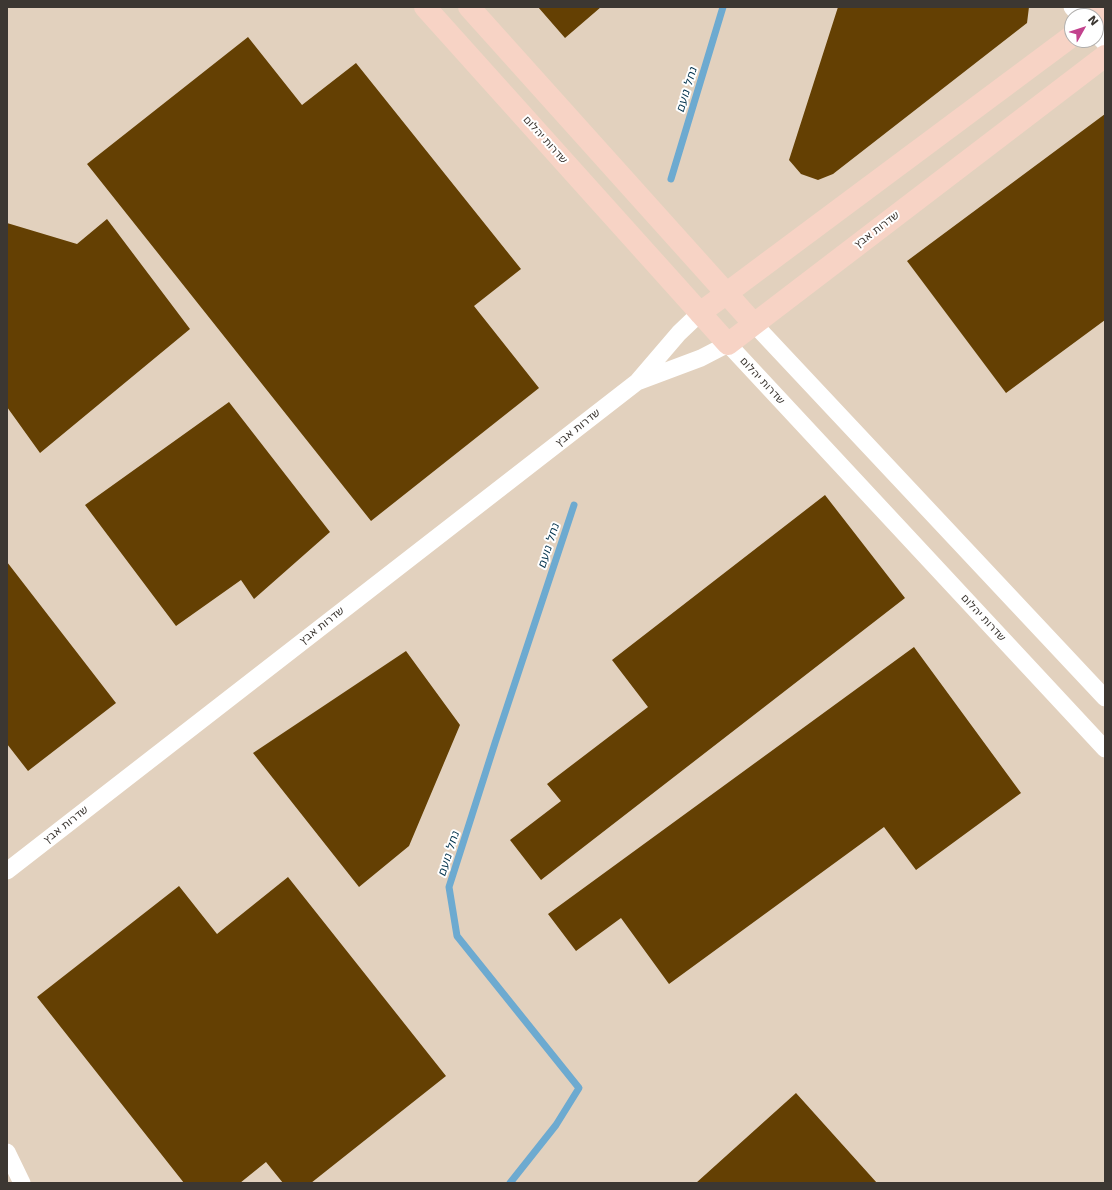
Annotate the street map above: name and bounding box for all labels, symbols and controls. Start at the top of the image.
north arrow [1064,8,1104,48]
text: N [1085,13,1101,28]
water label: נחל נועם [673,66,701,114]
street label: שדרות יהלום [520,113,570,167]
street label: שדרות אבץ [852,209,902,251]
street label: שדרות יהלום [737,355,787,407]
street label: שדרות אבץ [553,406,603,450]
water label: נחל נועם [535,522,563,570]
street label: שדרות יהלום [958,592,1008,644]
street label: שדרות אבץ [297,604,347,648]
street label: שדרות אבץ [41,803,91,847]
water label: נחל נועם [435,830,463,878]

